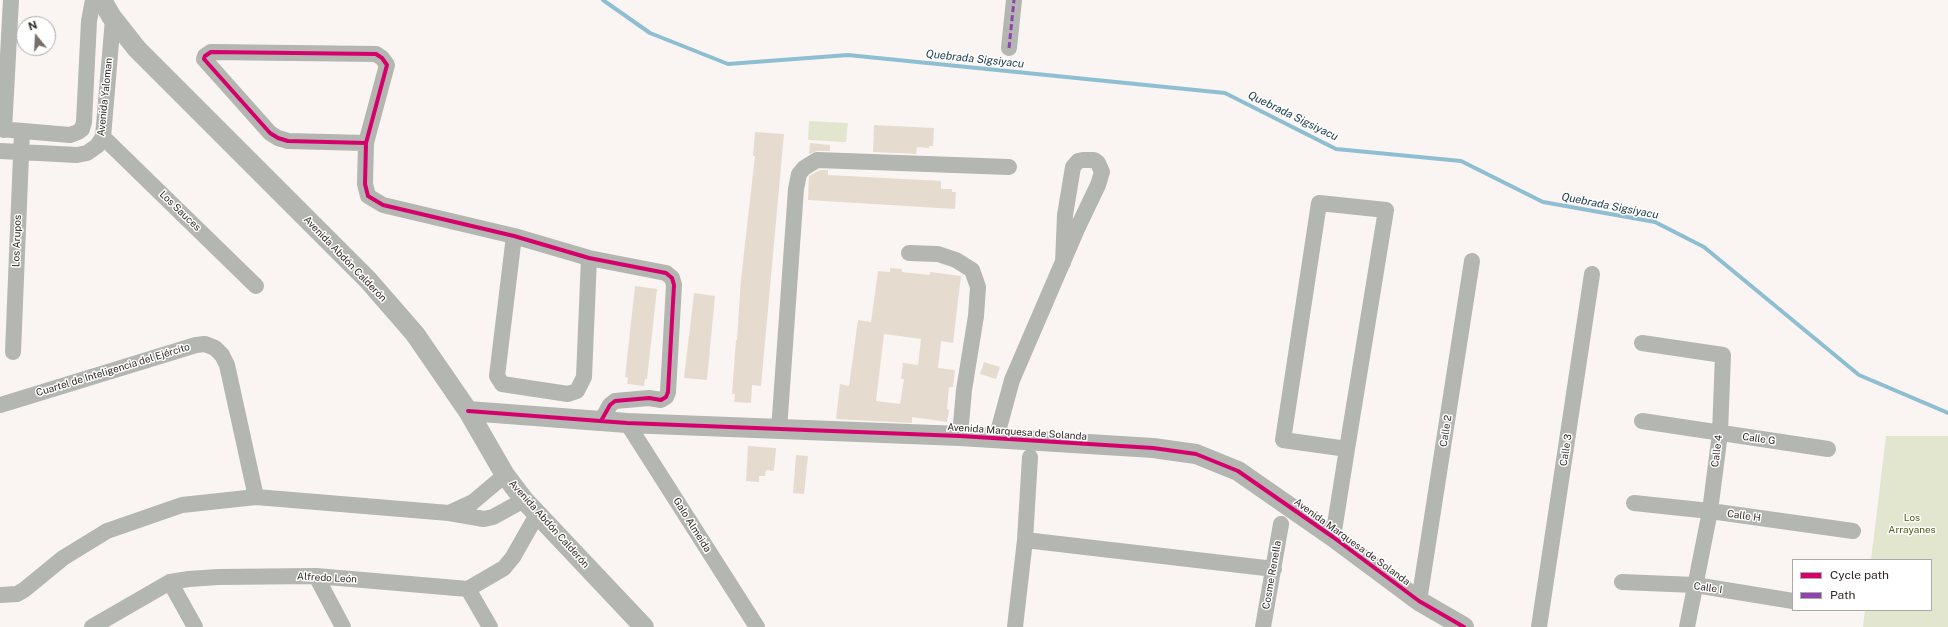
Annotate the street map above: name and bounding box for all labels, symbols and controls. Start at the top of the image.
north arrow [16,16,56,56]
text: N [27,19,39,33]
water label: Quebrada Sigsiyacu [925,47,1025,71]
street label: Avenida Yaloman [95,57,115,137]
water label: Quebrada Sigsiyacu [1246,88,1340,144]
street label: Los Sauces [157,188,203,234]
water label: Quebrada Sigsiyacu [1560,190,1660,222]
street label: Avenida Abdón Calderón [301,214,389,304]
street label: Los Arupos [10,215,24,267]
street label: Cuartel de Inteligencia del Ejército [35,341,191,399]
street label: Calle 2 [1438,414,1454,448]
street label: Avenida Marquesa de Solanda [947,421,1087,443]
street label: Calle G [1742,431,1776,447]
street label: Calle 3 [1558,433,1574,467]
street label: Calle 4 [1709,434,1725,468]
street label: Avenida Abdón Calderón [506,478,592,570]
street label: Galo Almeida [670,495,714,555]
street label: Avenida Marquesa de Solanda [1292,496,1412,588]
street label: Calle H [1726,508,1762,524]
park label: Los Arrayanes [1888,512,1936,536]
street label: Cosme Renella [1260,540,1284,610]
legend [1792,559,1932,611]
text: Cycle path [1830,568,1889,582]
street label: Alfredo León [297,570,357,586]
street label: Calle I [1693,580,1723,596]
text: Path [1830,588,1856,602]

